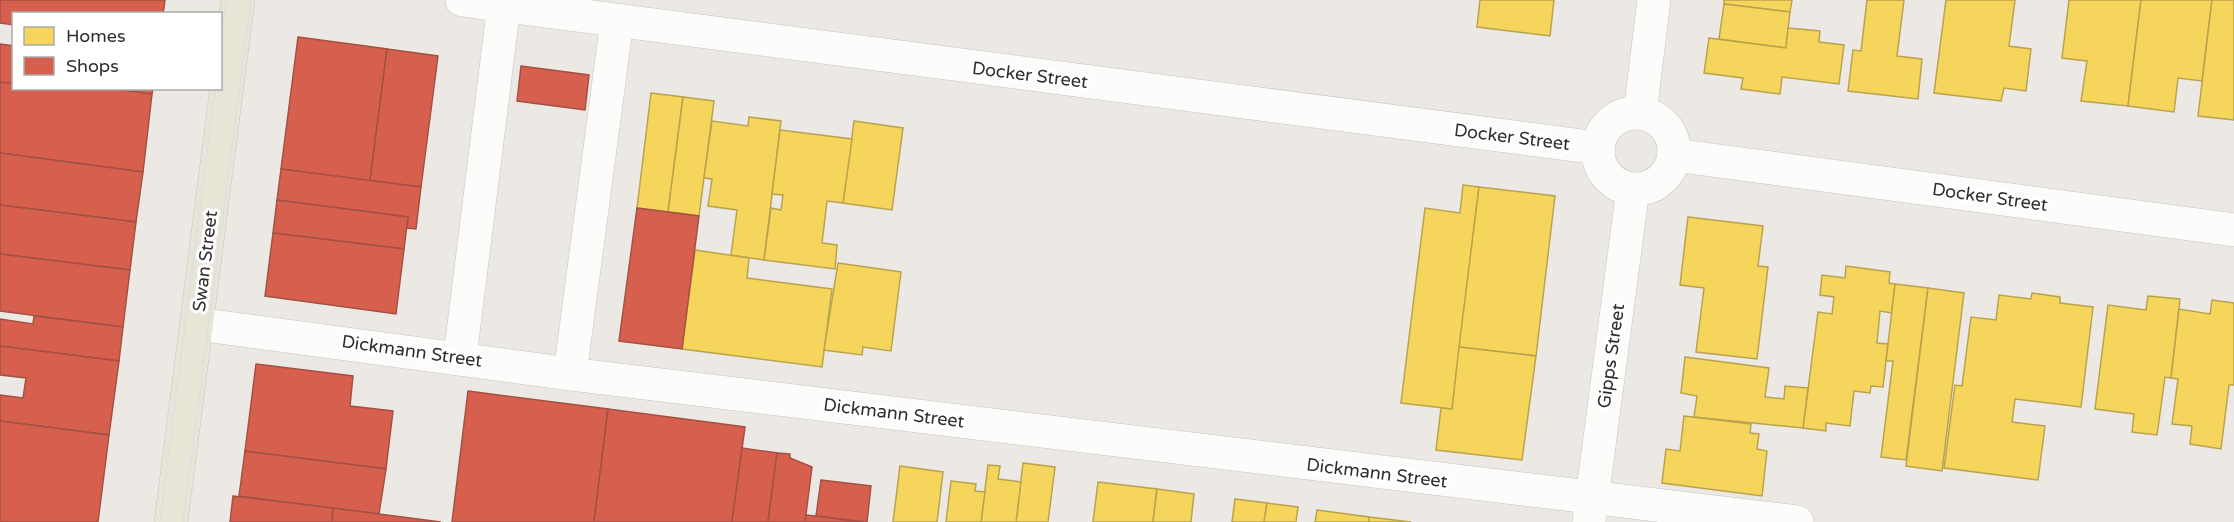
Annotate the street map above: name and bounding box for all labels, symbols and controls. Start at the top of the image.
legend [12,12,222,90]
text: Homes [66,25,126,47]
text: Shops [66,55,119,77]
street label: Docker Street [971,57,1089,93]
street label: Docker Street [1453,119,1571,155]
street label: Docker Street [1931,178,2049,216]
street label: Swan Street [188,209,222,313]
street label: Gipps Street [1593,302,1629,410]
street label: Dickmann Street [340,330,484,372]
street label: Dickmann Street [822,393,966,433]
street label: Dickmann Street [1305,453,1449,493]

